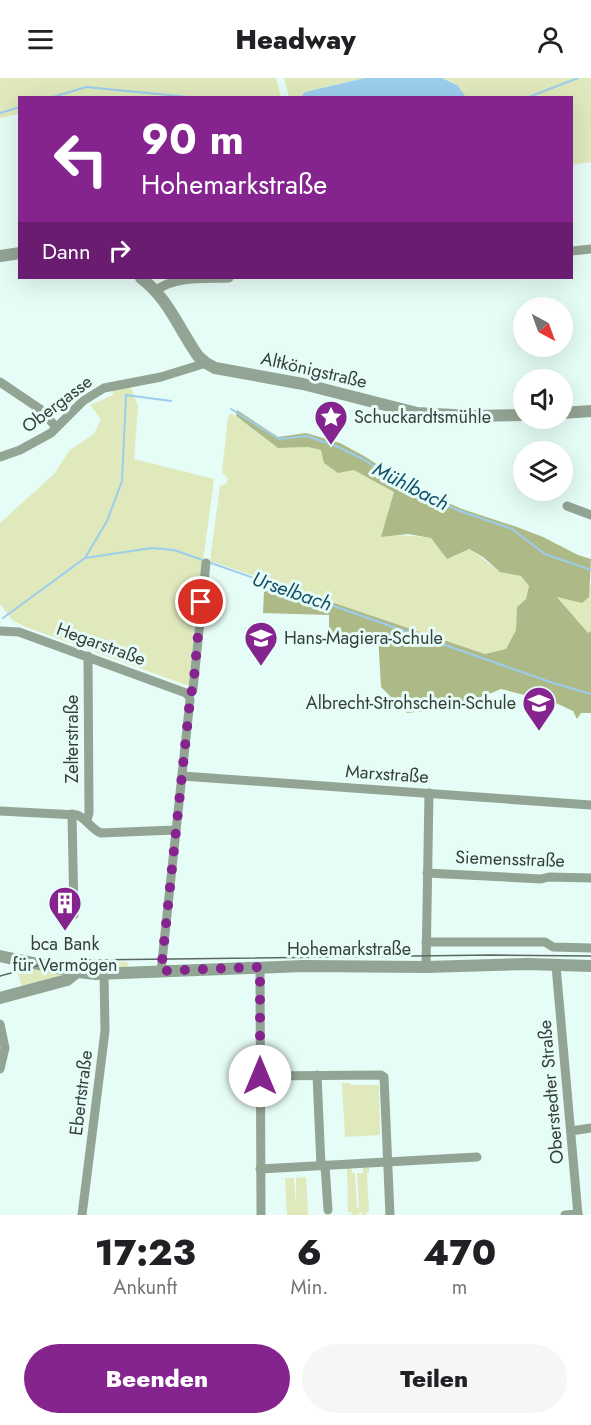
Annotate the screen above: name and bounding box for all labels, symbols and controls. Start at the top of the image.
text: Headway [235,20,356,59]
icon: menu [24,23,57,56]
icon: person [534,23,567,56]
text: 90 m [141,109,244,170]
icon: left [42,120,120,198]
text: Hohemarkstraße [141,165,327,204]
icon: right [103,234,136,267]
text: Dann [42,235,91,267]
north arrow [513,297,573,357]
map controls [513,297,573,501]
street label: Altkönigstraße [258,345,370,395]
street label: Obergasse [16,369,98,439]
button: sound [513,369,573,429]
place icon: Schuckardtsmühle [313,399,349,446]
place label: Schuckardtsmühle [354,404,491,430]
button: layers [513,441,573,501]
water label: Mühlbach [368,455,454,518]
water label: Urselbach [248,564,336,619]
pin [175,576,226,627]
icon: arrive [184,585,217,618]
street label: Hegarstraße [53,616,149,672]
school or university icon: Hans-Magiera-Schule [243,620,279,667]
place label: Hans-Magiera-Schule [284,625,443,651]
school or university icon: Albrecht-Strohschein-Schule [521,685,557,732]
place label: Albrecht-Strohschein-Schule [306,690,516,716]
street label: Zelterstraße [59,695,85,783]
street label: Marxstraße [345,758,429,790]
street label: Siemensstraße [455,844,565,874]
building icon: bca Bank für Vermögen [47,885,83,932]
place label: bca Bank für Vermögen [13,931,117,978]
street label: Hohemarkstraße [287,936,411,962]
street label: Oberstedter Straße [532,1019,570,1165]
position arrow [228,1044,292,1108]
street label: Ebertstraße [63,1049,99,1137]
text: 17:23 [95,1226,196,1278]
text: 6 [297,1226,322,1278]
text: 470 [423,1226,496,1278]
text: Ankunft [113,1273,177,1302]
text: Min. [290,1273,328,1302]
text: m [452,1273,467,1302]
button: Beenden [24,1344,290,1413]
button: Teilen [302,1344,567,1413]

